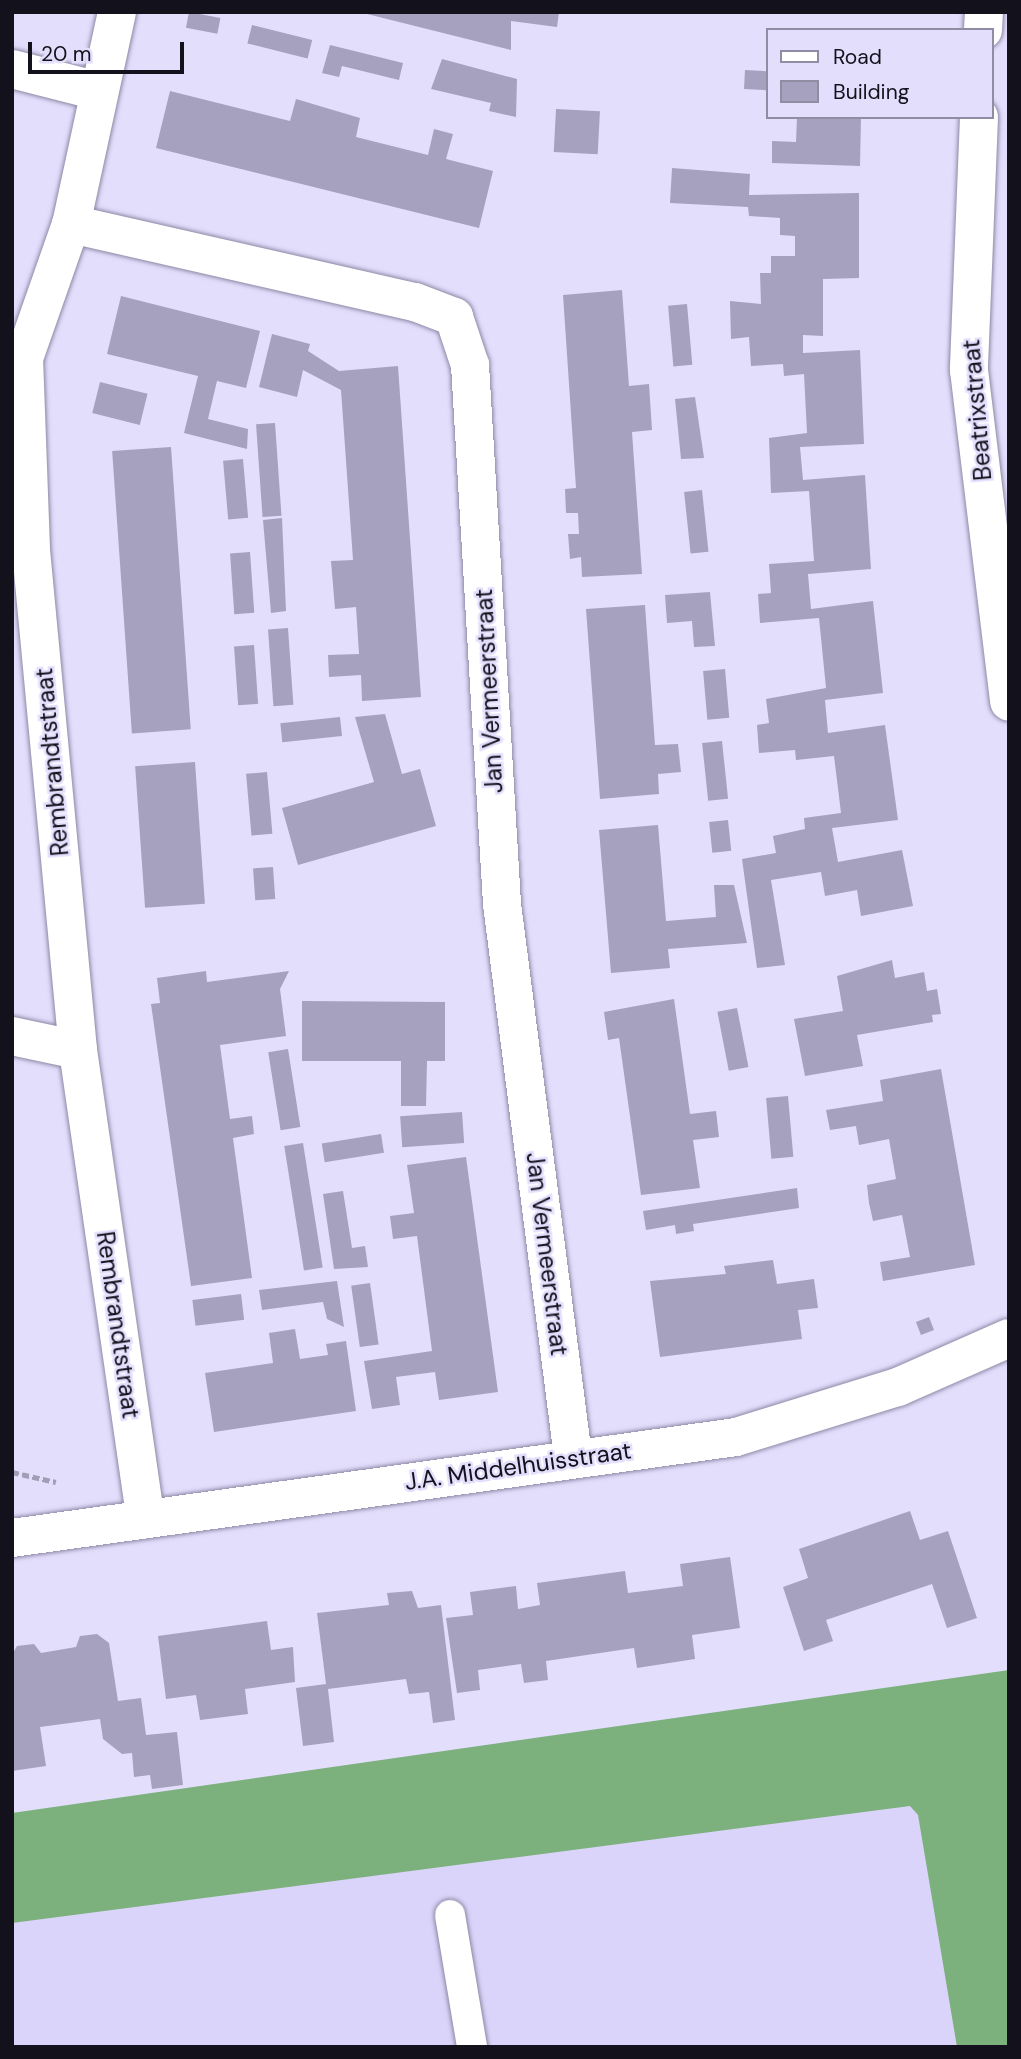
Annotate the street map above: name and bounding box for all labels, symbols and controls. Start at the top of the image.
scale bar [32,28,187,72]
legend [766,28,993,119]
text: 20 m [41,40,92,68]
text: Road [833,43,882,71]
text: Building [833,78,909,106]
street label: Beatrixstraat [956,338,998,482]
street label: Jan Vermeerstraat [469,588,509,794]
street label: Rembrandtstraat [29,667,75,857]
street label: Jan Vermeerstraat [520,1151,574,1357]
street label: Rembrandtstraat [91,1230,145,1420]
street label: J.A. Middelhuisstraat [403,1436,633,1496]

